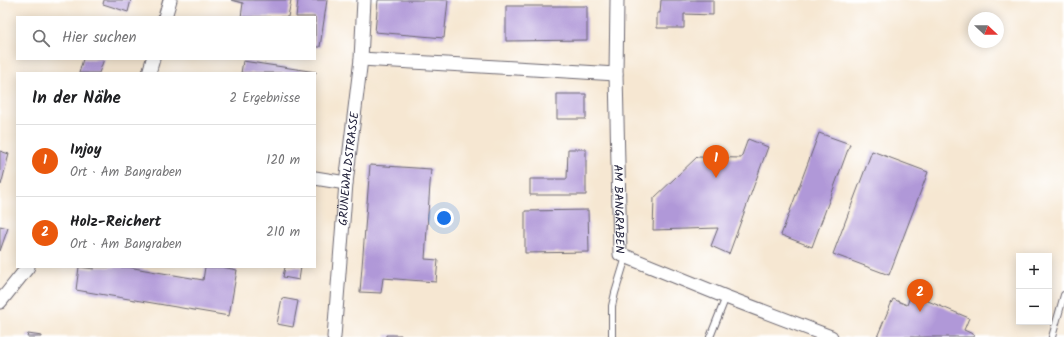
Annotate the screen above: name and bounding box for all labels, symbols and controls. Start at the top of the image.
north arrow [968,12,1004,48]
search box [16,16,316,60]
text: Hier suchen [62,26,136,50]
icon: search [30,27,52,49]
text: In der Nähe [32,85,121,112]
text: 2 Ergebnisse [230,88,300,109]
street label: GRÜNEWALDSTRASSE [333,110,364,226]
text: Injoy [70,138,102,162]
pin: 1 [703,145,729,178]
text: 1 [43,150,47,171]
text: 120 m [266,150,300,171]
text: Ort · Am Bangraben [70,162,182,183]
street label: AM BANGRABEN [609,164,629,254]
your location [434,208,454,228]
text: Holz-Reichert [70,210,161,234]
text: 2 [41,222,49,243]
text: 210 m [266,222,300,243]
text: Ort · Am Bangraben [70,234,182,255]
map controls [1016,253,1052,325]
button: + [1016,253,1052,289]
pin: 2 [907,279,933,312]
button: − [1016,289,1052,325]

